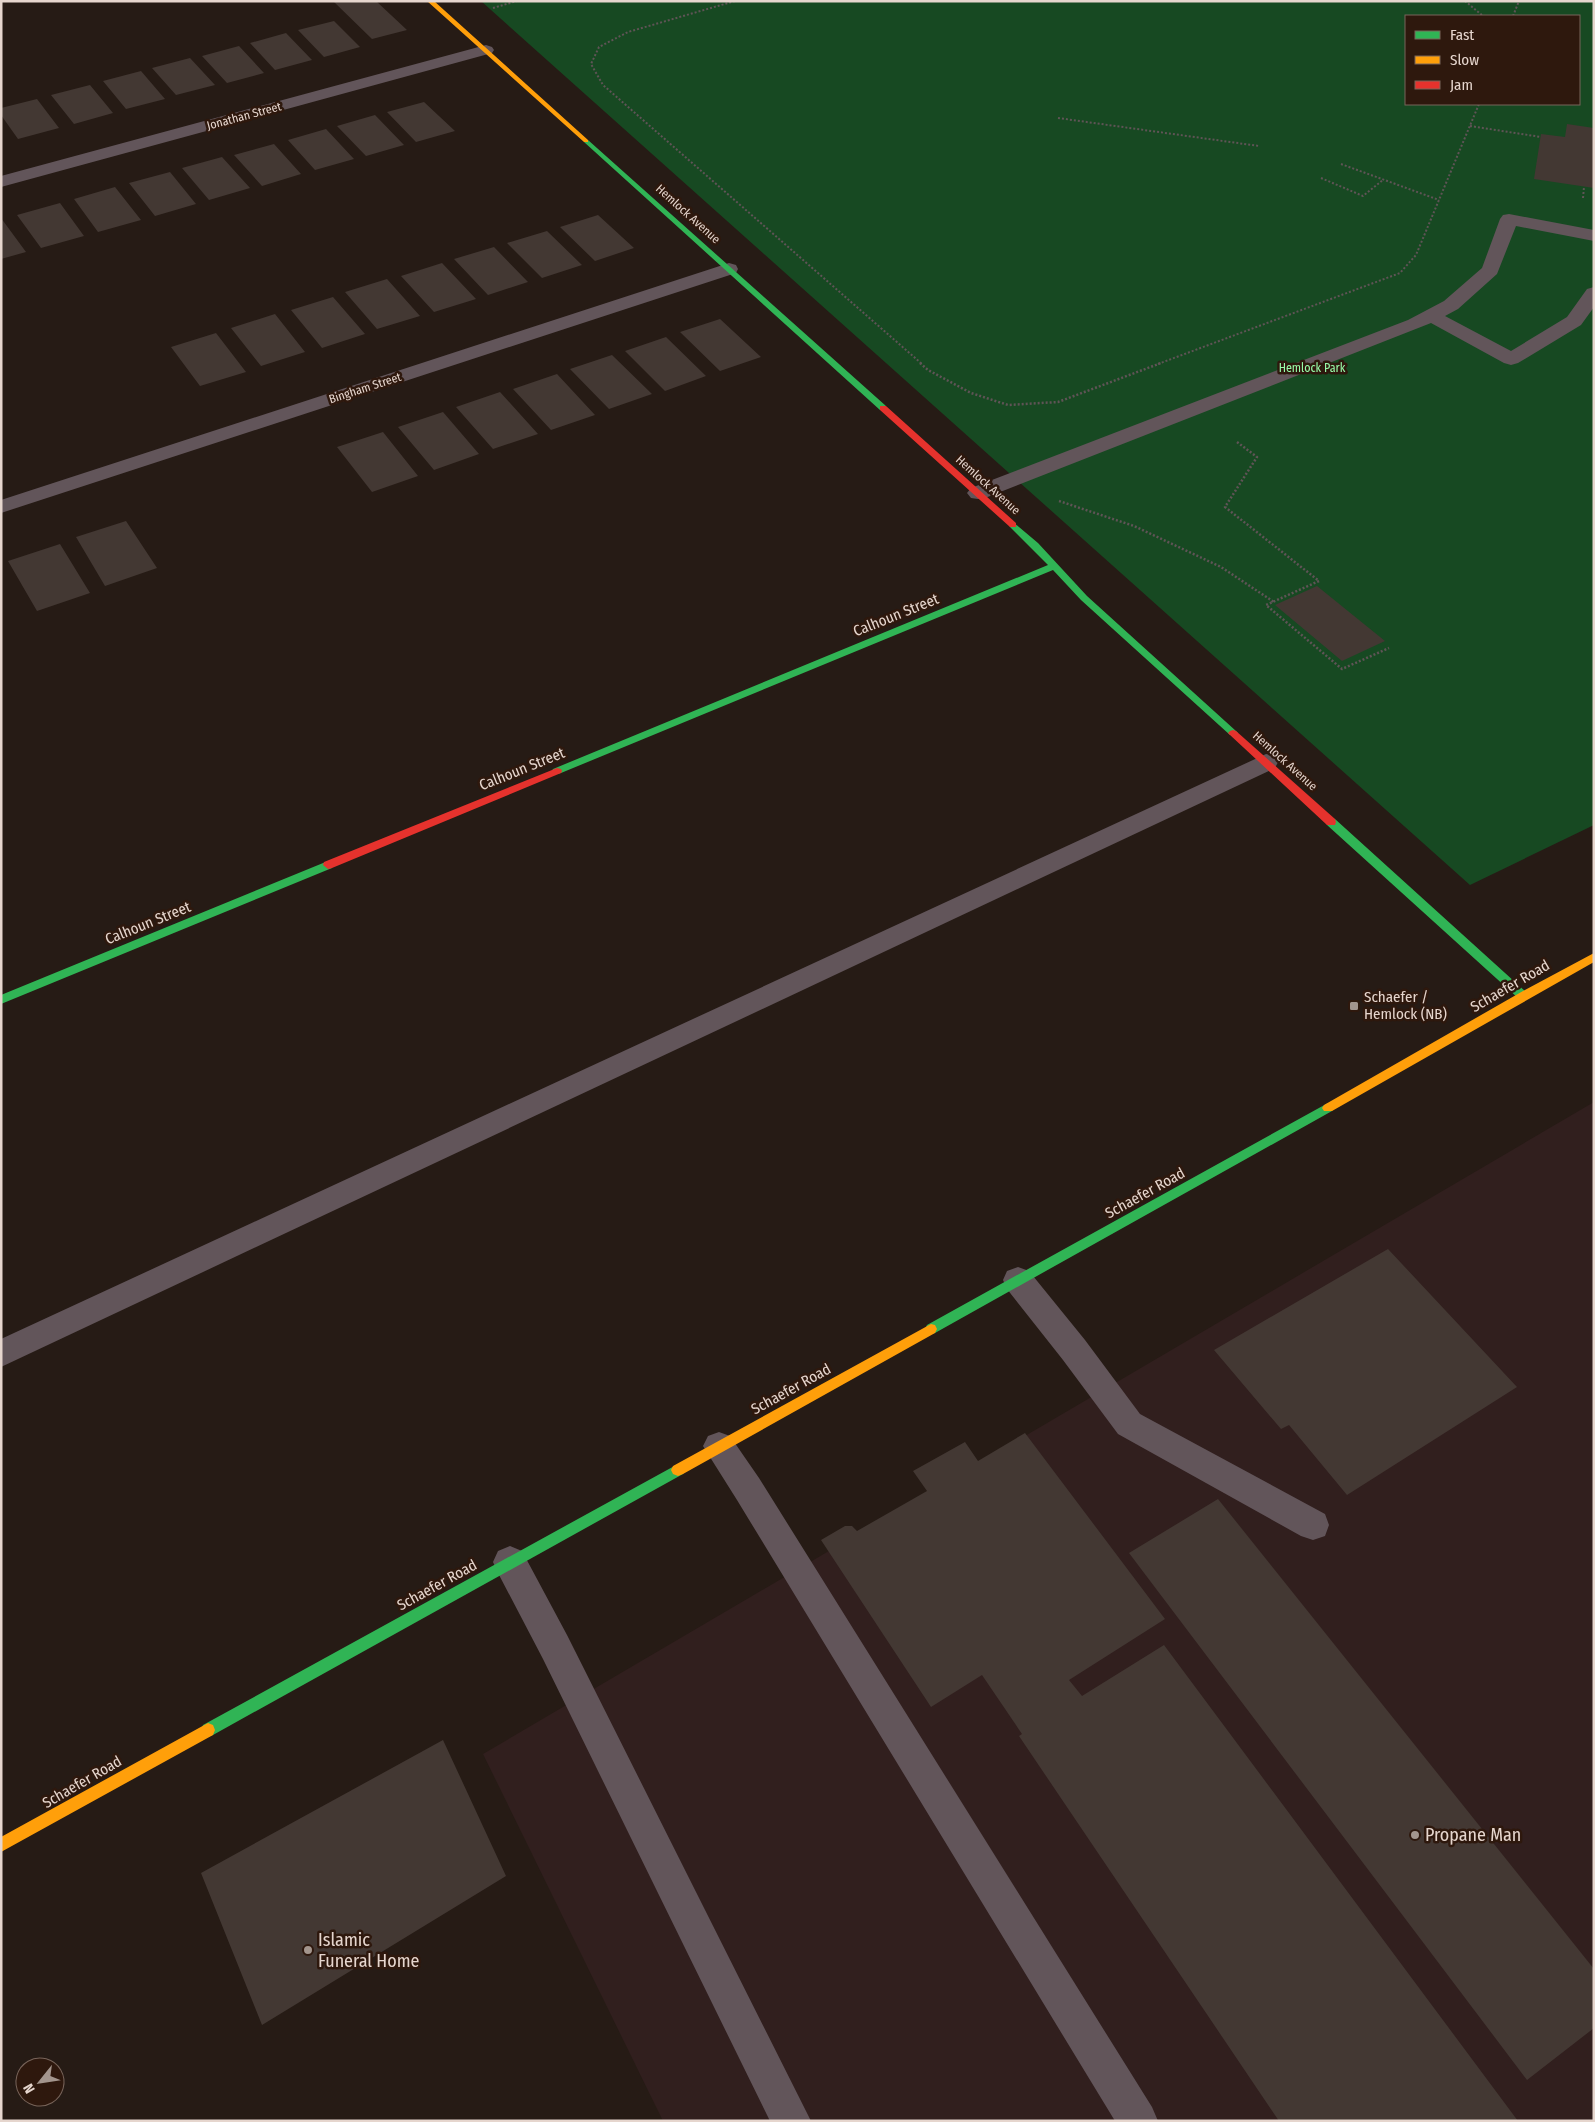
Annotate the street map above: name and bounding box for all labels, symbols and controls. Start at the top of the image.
legend [1405,15,1580,105]
text: Fast [1450,26,1474,44]
text: Slow [1450,51,1479,69]
text: Jam [1450,76,1473,94]
street label: Jonathan Street [205,99,283,133]
street label: Hemlock Avenue [653,182,723,246]
park label: Hemlock Park [1279,361,1346,375]
street label: Bingham Street [327,370,403,406]
street label: Hemlock Avenue [953,453,1023,517]
street label: Calhoun Street [851,590,941,640]
street label: Hemlock Avenue [1250,729,1320,793]
street label: Calhoun Street [477,744,567,794]
street label: Calhoun Street [103,898,193,948]
street label: Schaefer Road [1467,956,1553,1016]
place label: Schaefer / Hemlock (NB) [1364,988,1447,1023]
marker: Schaefer / Hemlock (NB) [1348,1000,1360,1012]
street label: Schaefer Road [1102,1164,1188,1222]
street label: Schaefer Road [748,1360,834,1418]
street label: Schaefer Road [394,1556,480,1614]
street label: Schaefer Road [39,1752,125,1812]
place label: Propane Man [1425,1824,1521,1846]
marker: Propane Man [1409,1829,1421,1841]
place label: Islamic Funeral Home [318,1929,420,1972]
marker: Islamic Funeral Home [302,1944,314,1956]
north arrow [15,2057,65,2107]
text: N [20,2080,39,2096]

